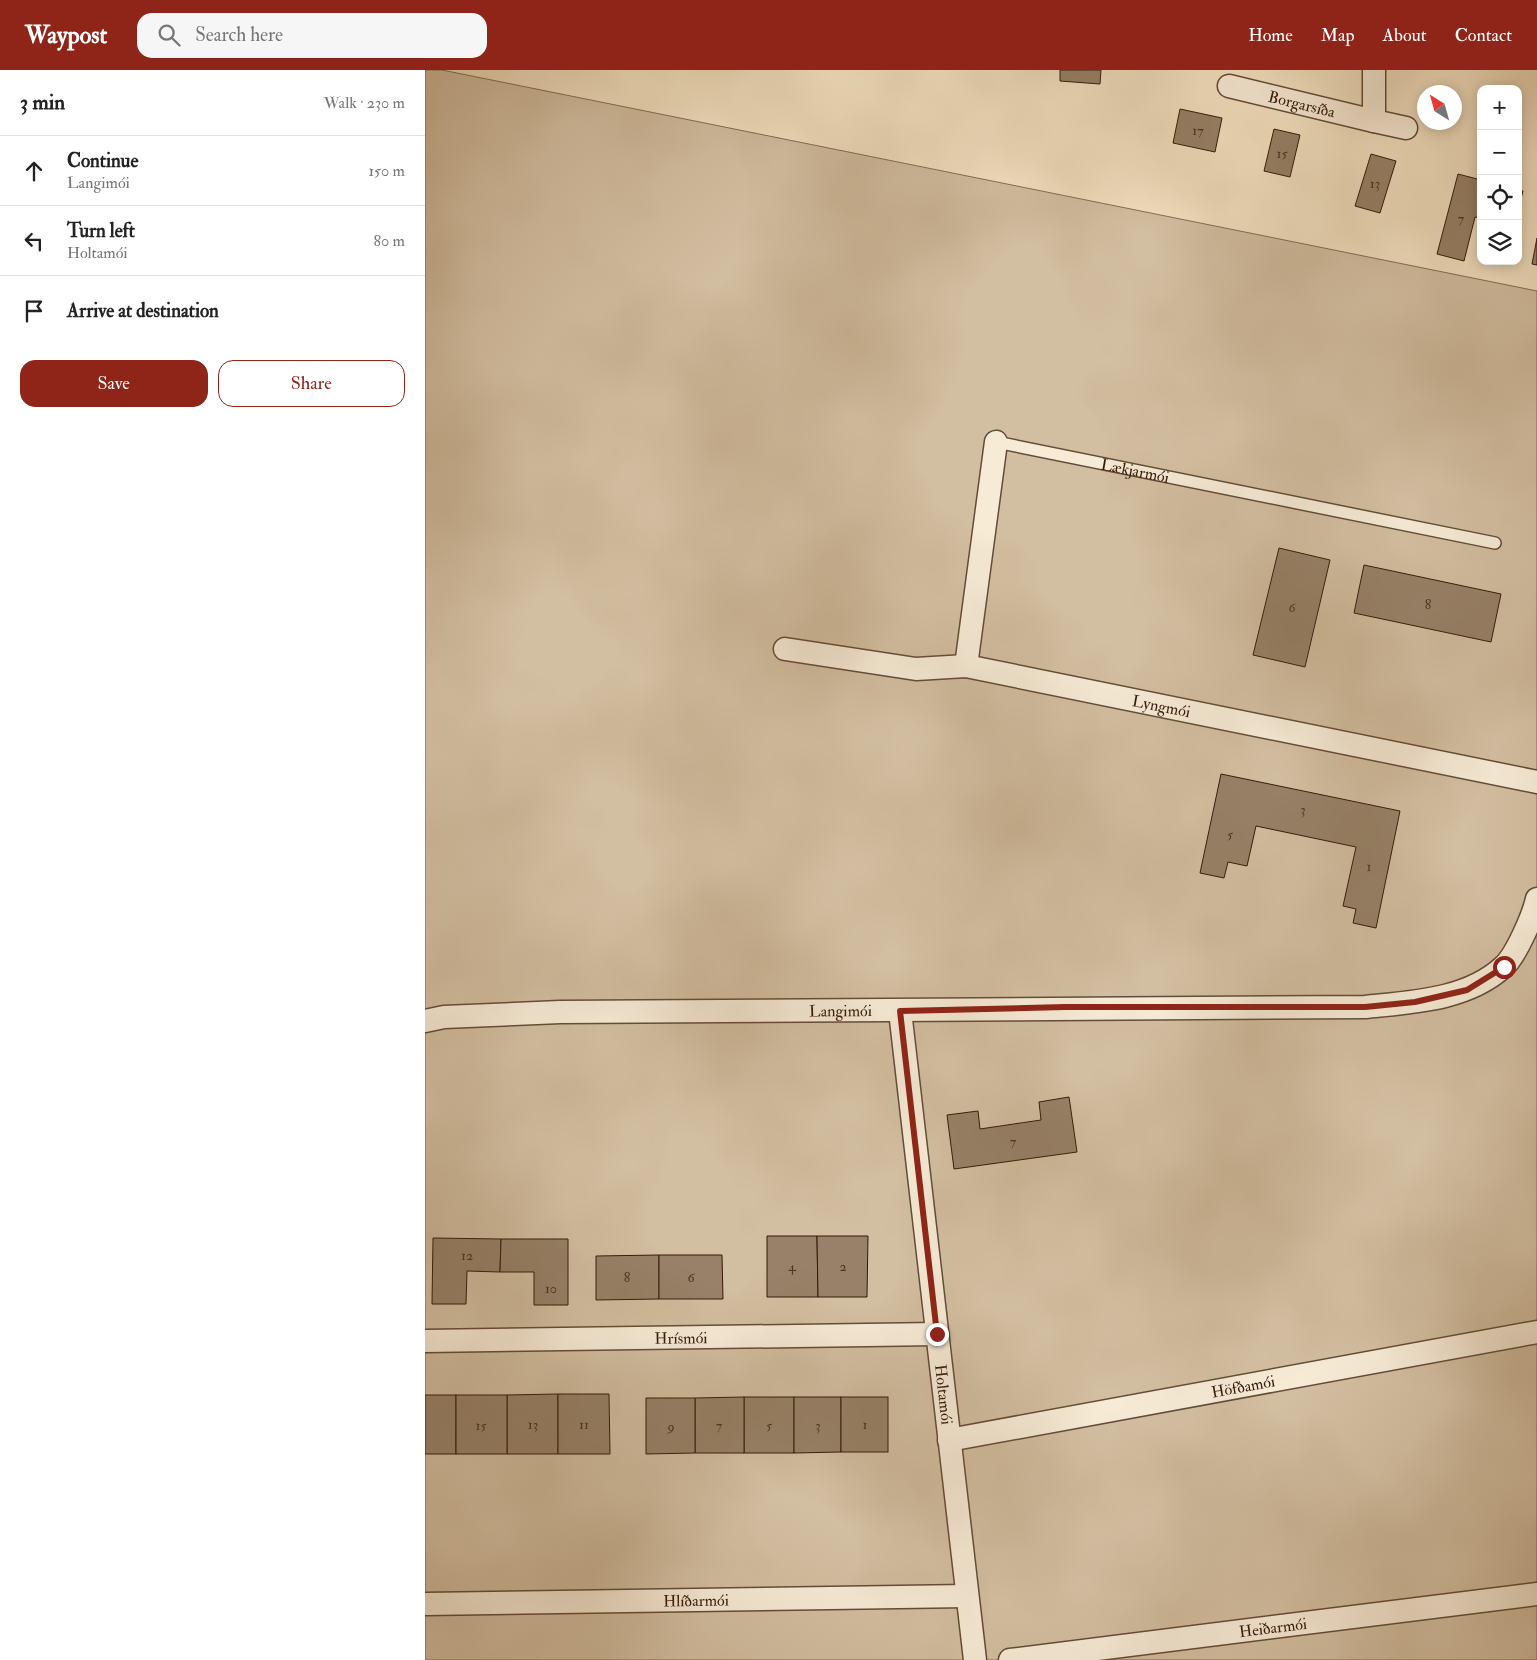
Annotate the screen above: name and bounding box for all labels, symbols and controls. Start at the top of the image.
search box [137,13,487,58]
text: Waypost [25,20,107,51]
icon: search [155,21,183,49]
text: Search here [195,23,283,47]
text: Home [1248,24,1293,47]
text: Map [1321,24,1355,47]
text: About [1383,24,1427,47]
text: Contact [1455,24,1512,47]
north arrow [1417,85,1462,130]
map controls [1477,85,1522,265]
button: + [1477,85,1522,130]
street label: Borgarsíða [1266,87,1338,122]
text: 3 min [20,89,65,116]
text: Walk · 230 m [324,93,405,113]
house number: 17 [1192,122,1204,139]
button: − [1477,130,1522,175]
house number: 15 [1276,145,1288,162]
text: Continue [67,149,138,173]
icon: ahead [20,157,48,185]
text: 150 m [368,161,405,181]
text: Langimói [67,173,130,193]
house number: 13 [1370,175,1380,192]
button: locate [1477,175,1522,220]
house number: 7 [1458,210,1465,227]
text: Turn left [67,219,135,243]
button: layers [1477,220,1522,265]
icon: left [20,227,48,255]
text: 80 m [374,231,405,251]
text: Holtamói [67,243,128,263]
icon: arrive [20,297,48,325]
text: Arrive at destination [67,299,219,323]
button: Save [20,360,208,407]
button: Share [218,360,405,407]
street label: Lækjarmói [1099,454,1171,488]
house number: 8 [1425,596,1432,613]
house number: 6 [1288,599,1296,616]
street label: Lyngmói [1130,691,1192,722]
house number: 3 [1300,801,1306,818]
house number: 5 [1227,826,1234,843]
house number: 1 [1367,858,1372,875]
route start [1493,956,1516,979]
street label: Langimói [809,1001,872,1021]
house number: 7 [1010,1133,1017,1150]
house number: 12 [461,1247,473,1264]
house number: 4 [788,1258,797,1275]
house number: 2 [839,1258,847,1275]
house number: 8 [624,1269,631,1286]
house number: 6 [687,1269,695,1286]
house number: 10 [545,1280,557,1297]
route end [926,1323,949,1346]
street label: Hrísmói [654,1328,708,1349]
street label: Holtamói [930,1363,957,1426]
street label: Höfðamói [1210,1371,1277,1403]
house number: 13 [528,1416,538,1433]
house number: 11 [579,1416,589,1433]
house number: 1 [863,1416,868,1433]
house number: 15 [475,1417,487,1434]
house number: 7 [716,1417,723,1434]
house number: 5 [766,1417,773,1434]
house number: 3 [815,1417,821,1434]
house number: 9 [666,1418,675,1435]
street label: Hlíðarmói [663,1591,729,1611]
street label: Heiðarmói [1238,1614,1308,1642]

